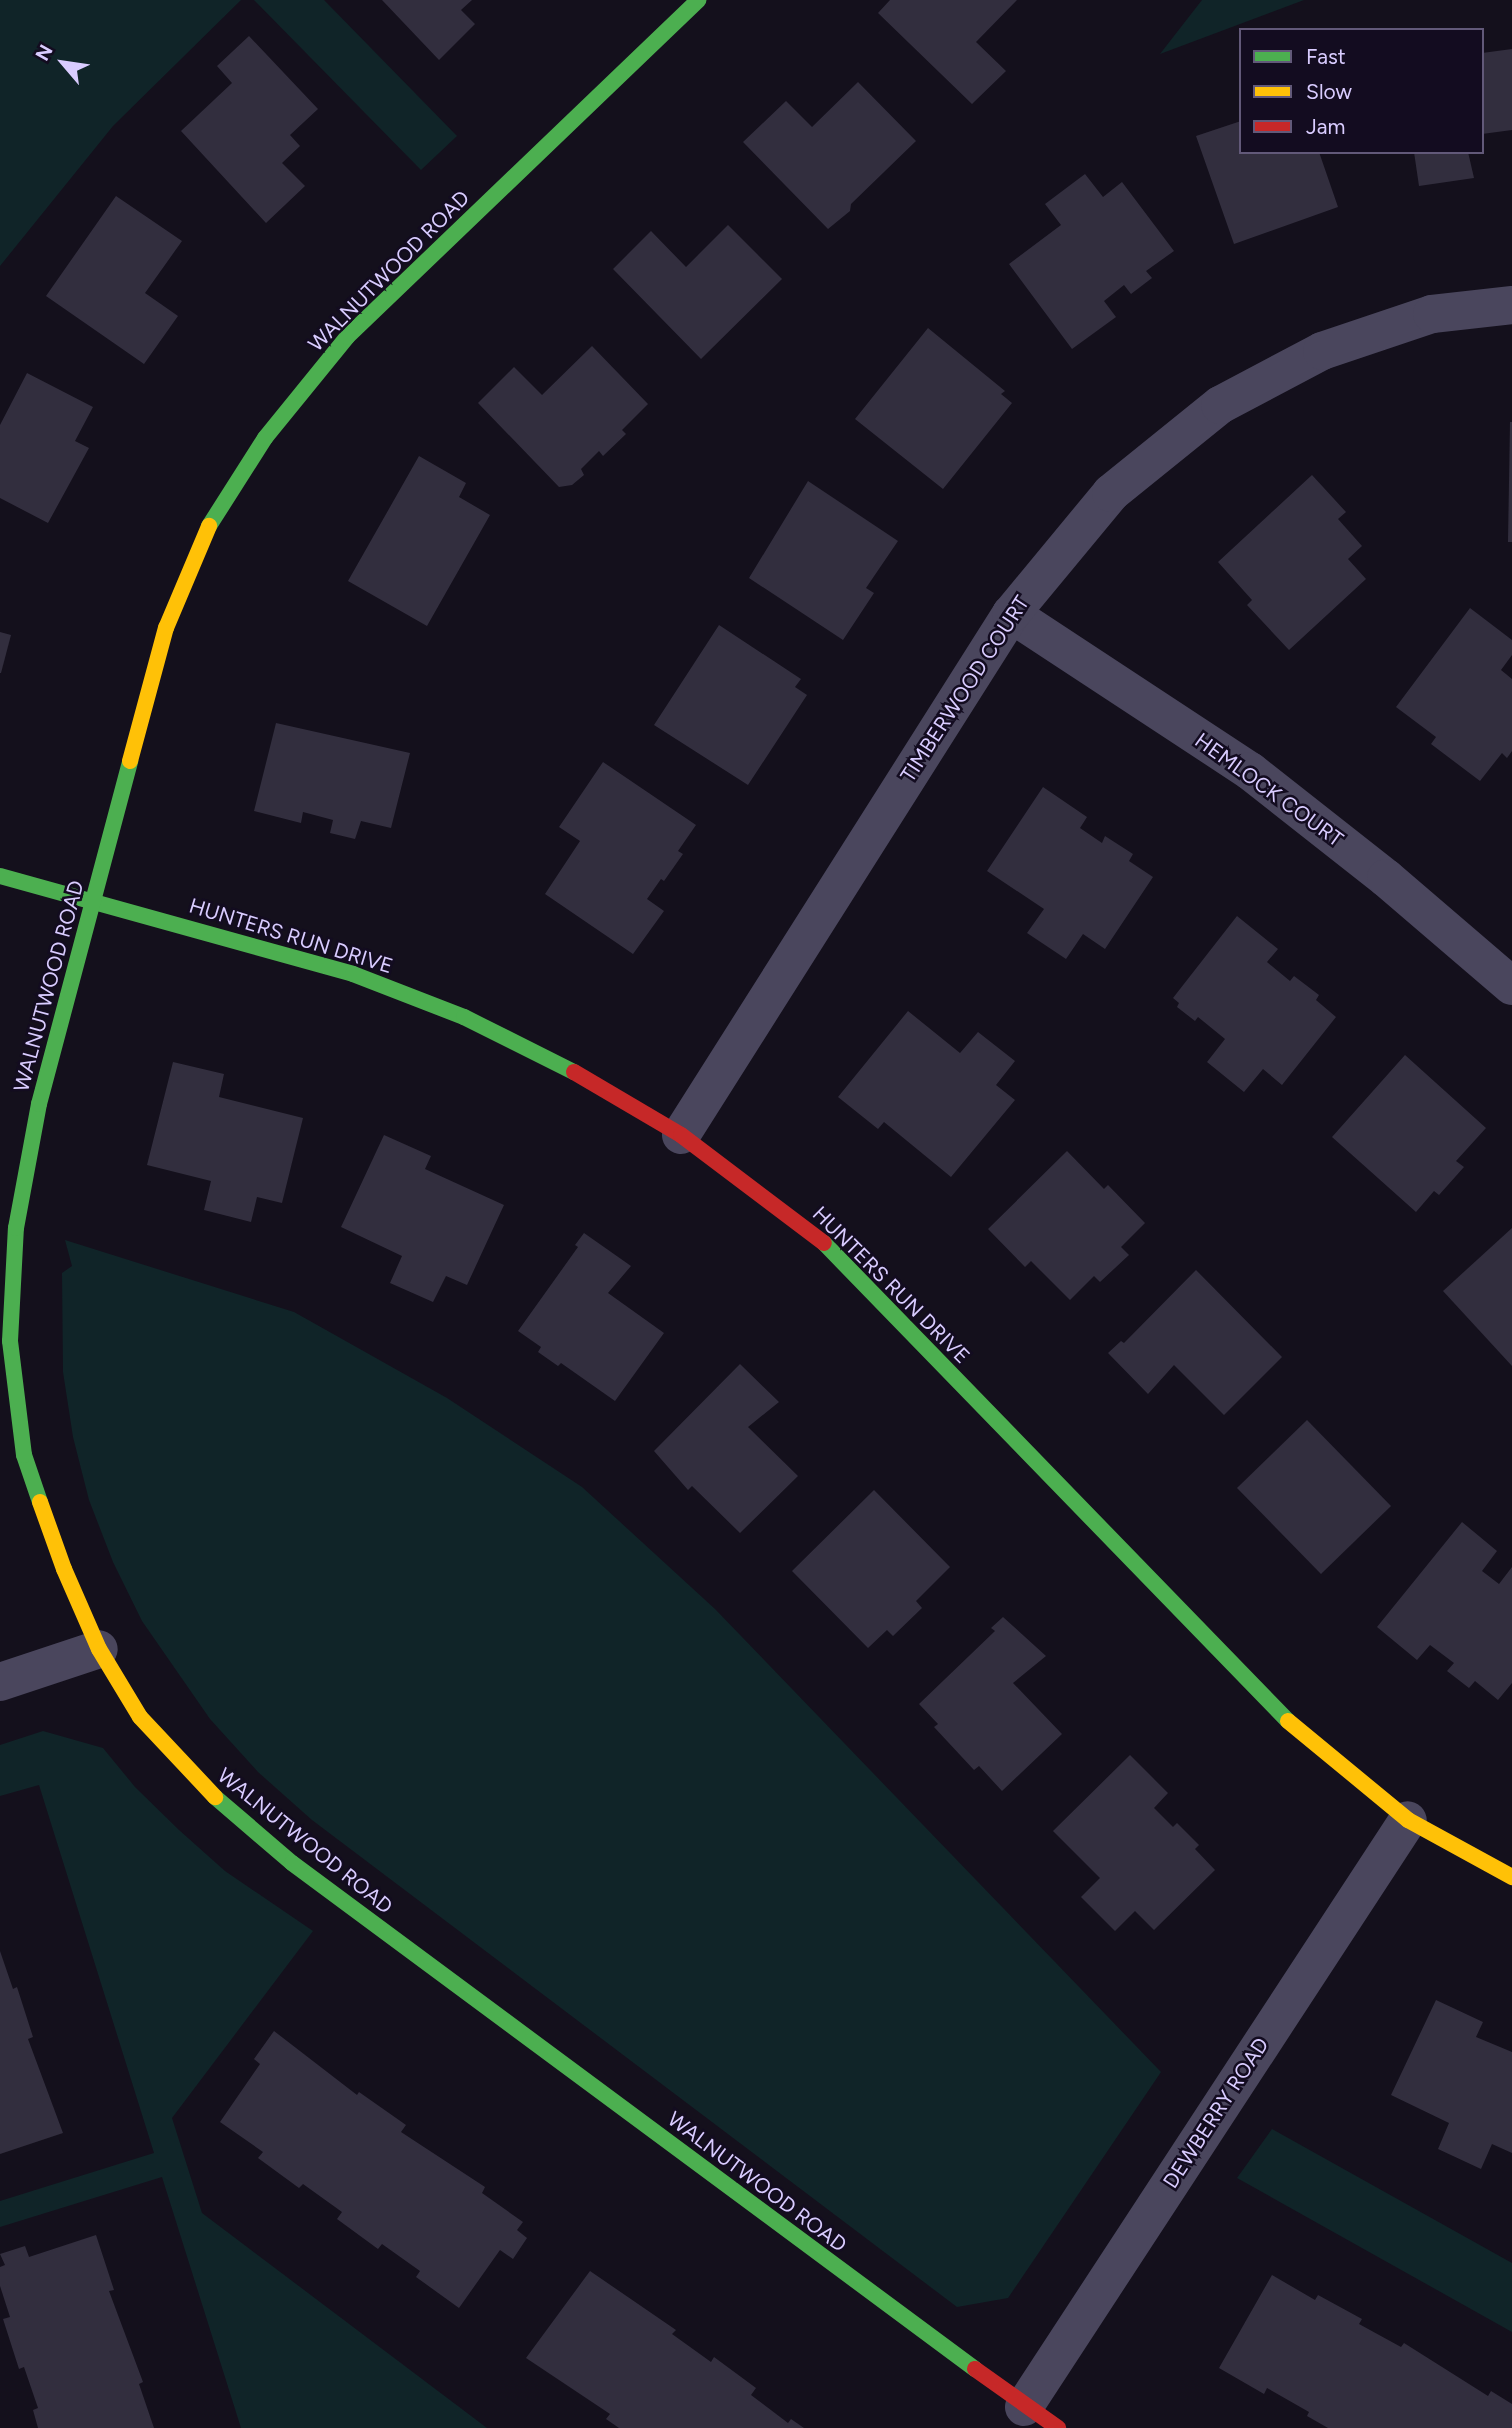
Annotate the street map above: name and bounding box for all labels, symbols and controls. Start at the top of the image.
north arrow [28,28,98,98]
legend [1239,28,1484,154]
text: N [31,41,58,65]
text: Fast [1306,44,1346,69]
text: Slow [1306,79,1352,104]
text: Jam [1306,114,1345,139]
street label: WALNUTWOOD ROAD [303,185,475,357]
street label: TIMBERWOOD COURT [895,591,1035,787]
street label: HEMLOCK COURT [1190,728,1348,852]
street label: WALNUTWOOD ROAD [9,878,89,1094]
street label: HUNTERS RUN DRIVE [186,893,396,979]
street label: HUNTERS RUN DRIVE [807,1201,975,1369]
street label: WALNUTWOOD ROAD [213,1763,397,1919]
street label: DEWBERRY ROAD [1158,2033,1274,2193]
street label: WALNUTWOOD ROAD [663,2106,851,2258]

